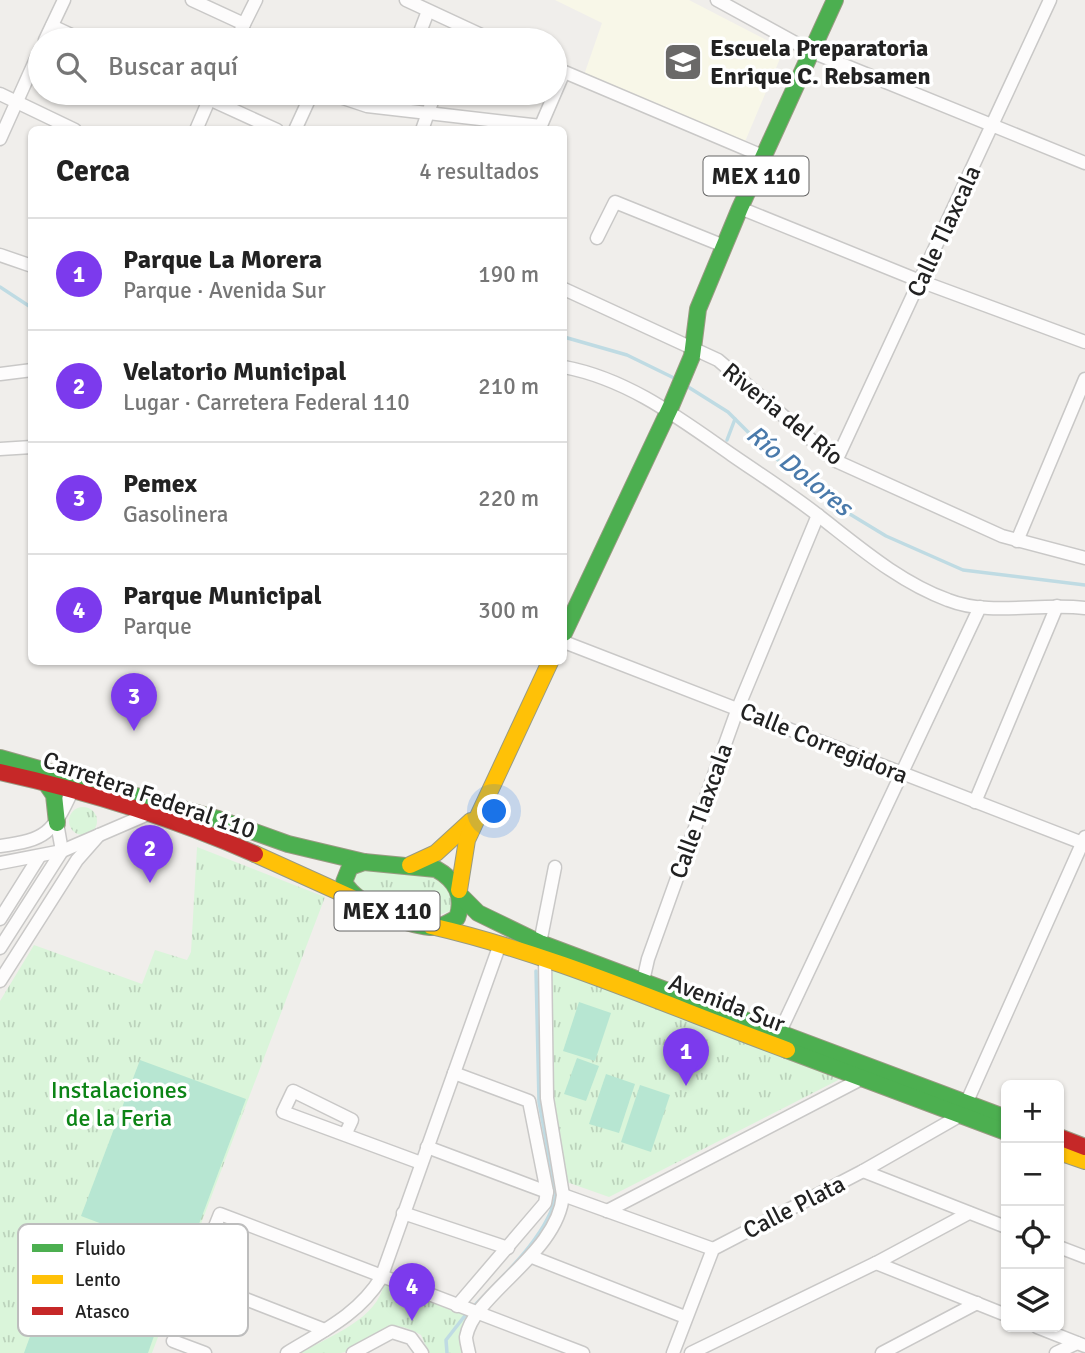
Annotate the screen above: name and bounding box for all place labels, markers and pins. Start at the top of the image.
place label: Escuela Preparatoria Enrique C. Rebsamen [710,33,931,91]
school or university icon: Escuela Preparatoria Enrique C. Rebsamen [662,41,704,83]
pin: 3 [111,673,157,731]
pin: 2 [127,825,173,883]
pin: 1 [663,1028,709,1086]
pin: 4 [389,1263,435,1321]

